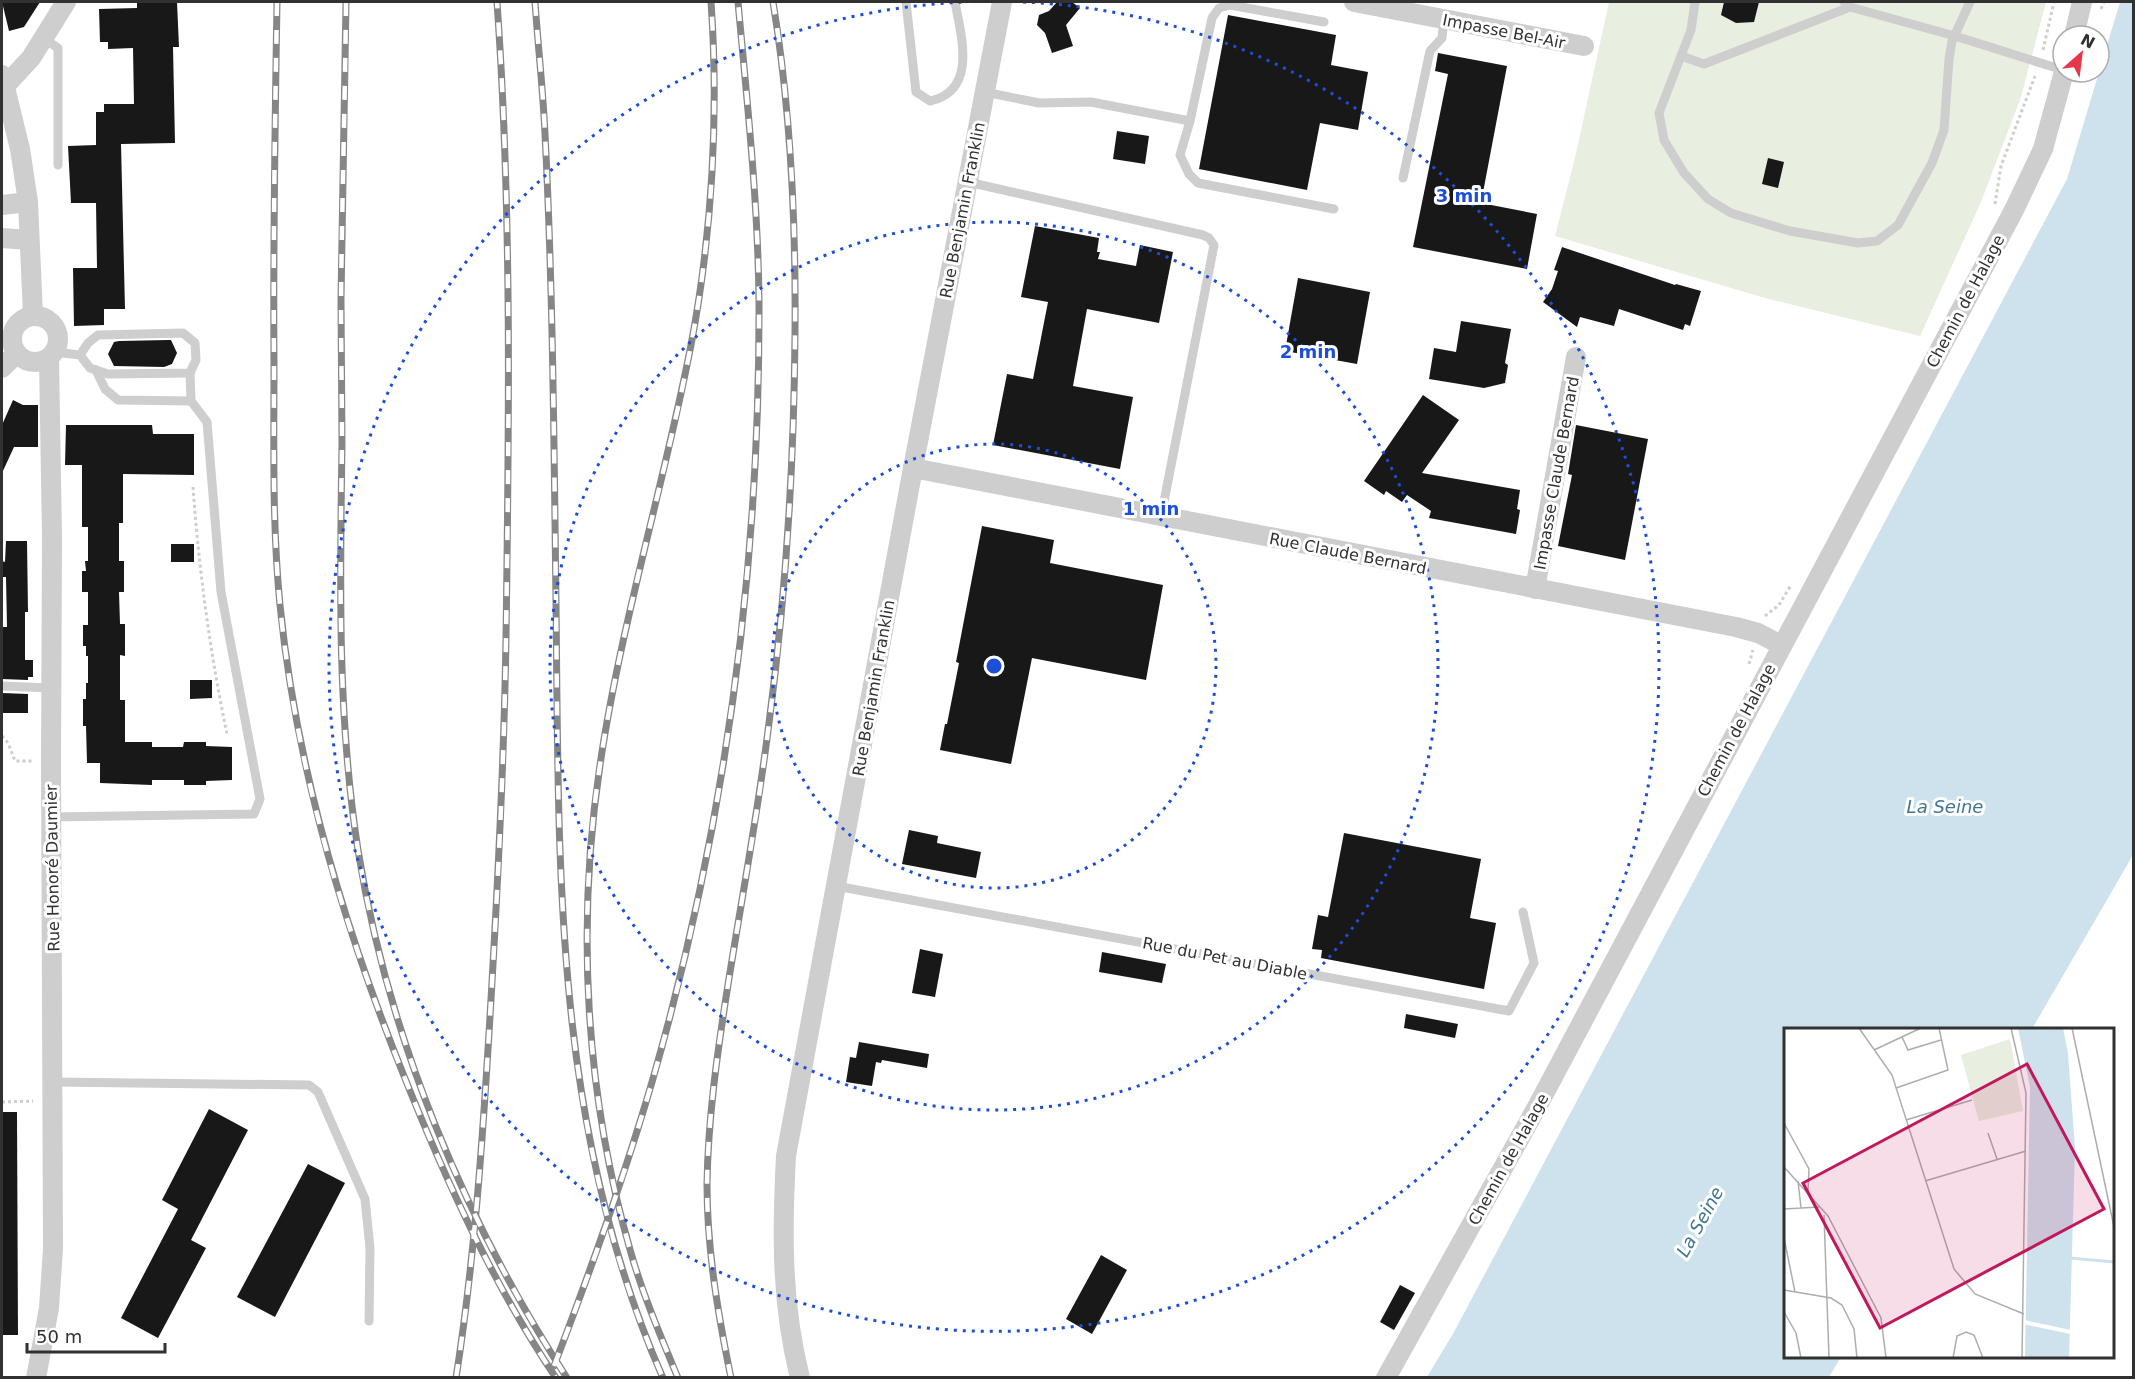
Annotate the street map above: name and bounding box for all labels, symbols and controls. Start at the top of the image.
street label: Impasse Bel-Air [1441,10,1567,53]
north arrow [2051,24,2111,84]
text: N [2077,30,2098,53]
street label: Rue Benjamin Franklin [936,121,989,300]
text: 3 min [1436,185,1492,206]
street label: Chemin de Halage [1922,232,2008,371]
text: 2 min [1280,341,1336,362]
street label: Impasse Claude Bernard [1530,375,1583,571]
text: 1 min [1123,498,1179,519]
street label: Rue Claude Bernard [1268,529,1428,578]
street label: Rue Benjamin Franklin [849,598,898,778]
centre of rings [984,656,1004,676]
street label: Chemin de Halage [1693,661,1779,800]
street label: Rue Honoré Daumier [42,784,63,952]
water label: La Seine [1907,796,1983,817]
street label: Rue du Pet au Diable [1141,933,1309,984]
inset map [1784,1028,2114,1358]
street label: Chemin de Halage [1464,1090,1553,1228]
water label: La Seine [1672,1183,1727,1260]
scale bar [27,1316,165,1354]
text: 50 m [36,1326,82,1347]

